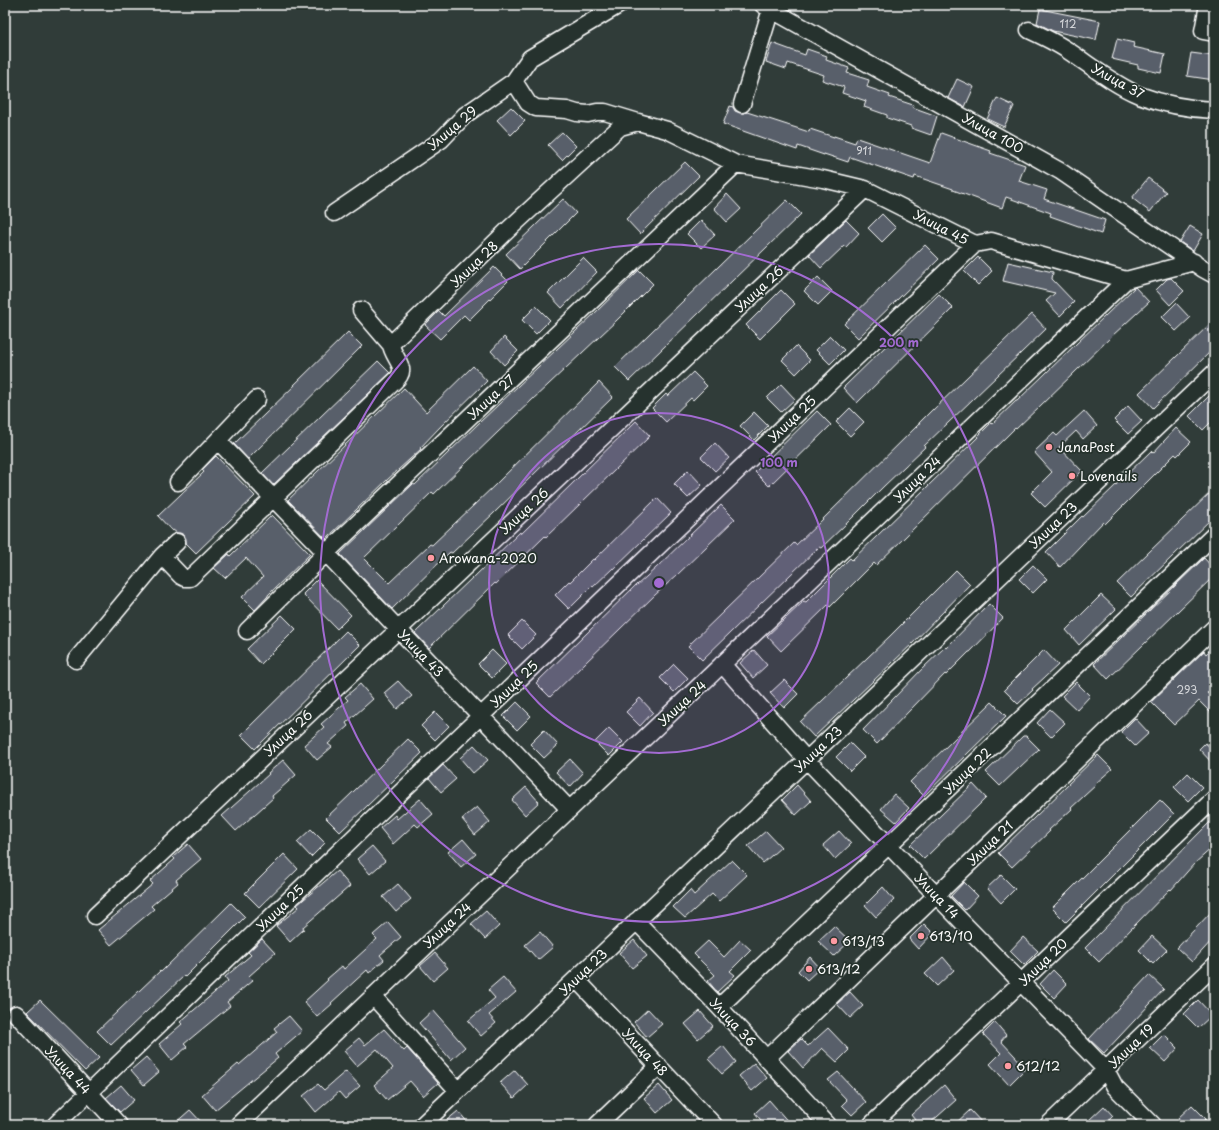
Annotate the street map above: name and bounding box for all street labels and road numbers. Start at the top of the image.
street label: Улица 37 [1088,58,1148,103]
street label: Улица 29 [423,101,480,154]
street label: Улица 100 [959,108,1027,157]
street label: Улица 45 [910,205,972,249]
street label: Улица 28 [446,236,502,291]
street label: Улица 26 [730,261,787,316]
street label: Улица 27 [463,369,519,424]
street label: Улица 25 [763,391,820,446]
street label: Улица 24 [888,451,945,506]
street label: Улица 26 [495,483,552,538]
street label: Улица 23 [1024,497,1081,552]
street label: Улица 43 [394,625,449,681]
street label: Улица 25 [485,656,542,711]
street label: Улица 24 [653,675,710,730]
street label: Улица 26 [259,705,316,760]
street label: Улица 23 [789,721,846,776]
street label: Улица 22 [938,743,995,798]
street label: Улица 21 [962,816,1017,869]
street label: Улица 14 [911,869,964,923]
street label: Улица 25 [251,880,308,935]
street label: Улица 24 [418,897,475,952]
street label: Улица 20 [1014,934,1071,990]
street label: Улица 23 [554,944,611,999]
street label: Улица 36 [706,993,761,1050]
street label: Улица 19 [1104,1019,1158,1072]
street label: Улица 48 [618,1024,672,1080]
street label: Улица 44 [41,1041,96,1098]

